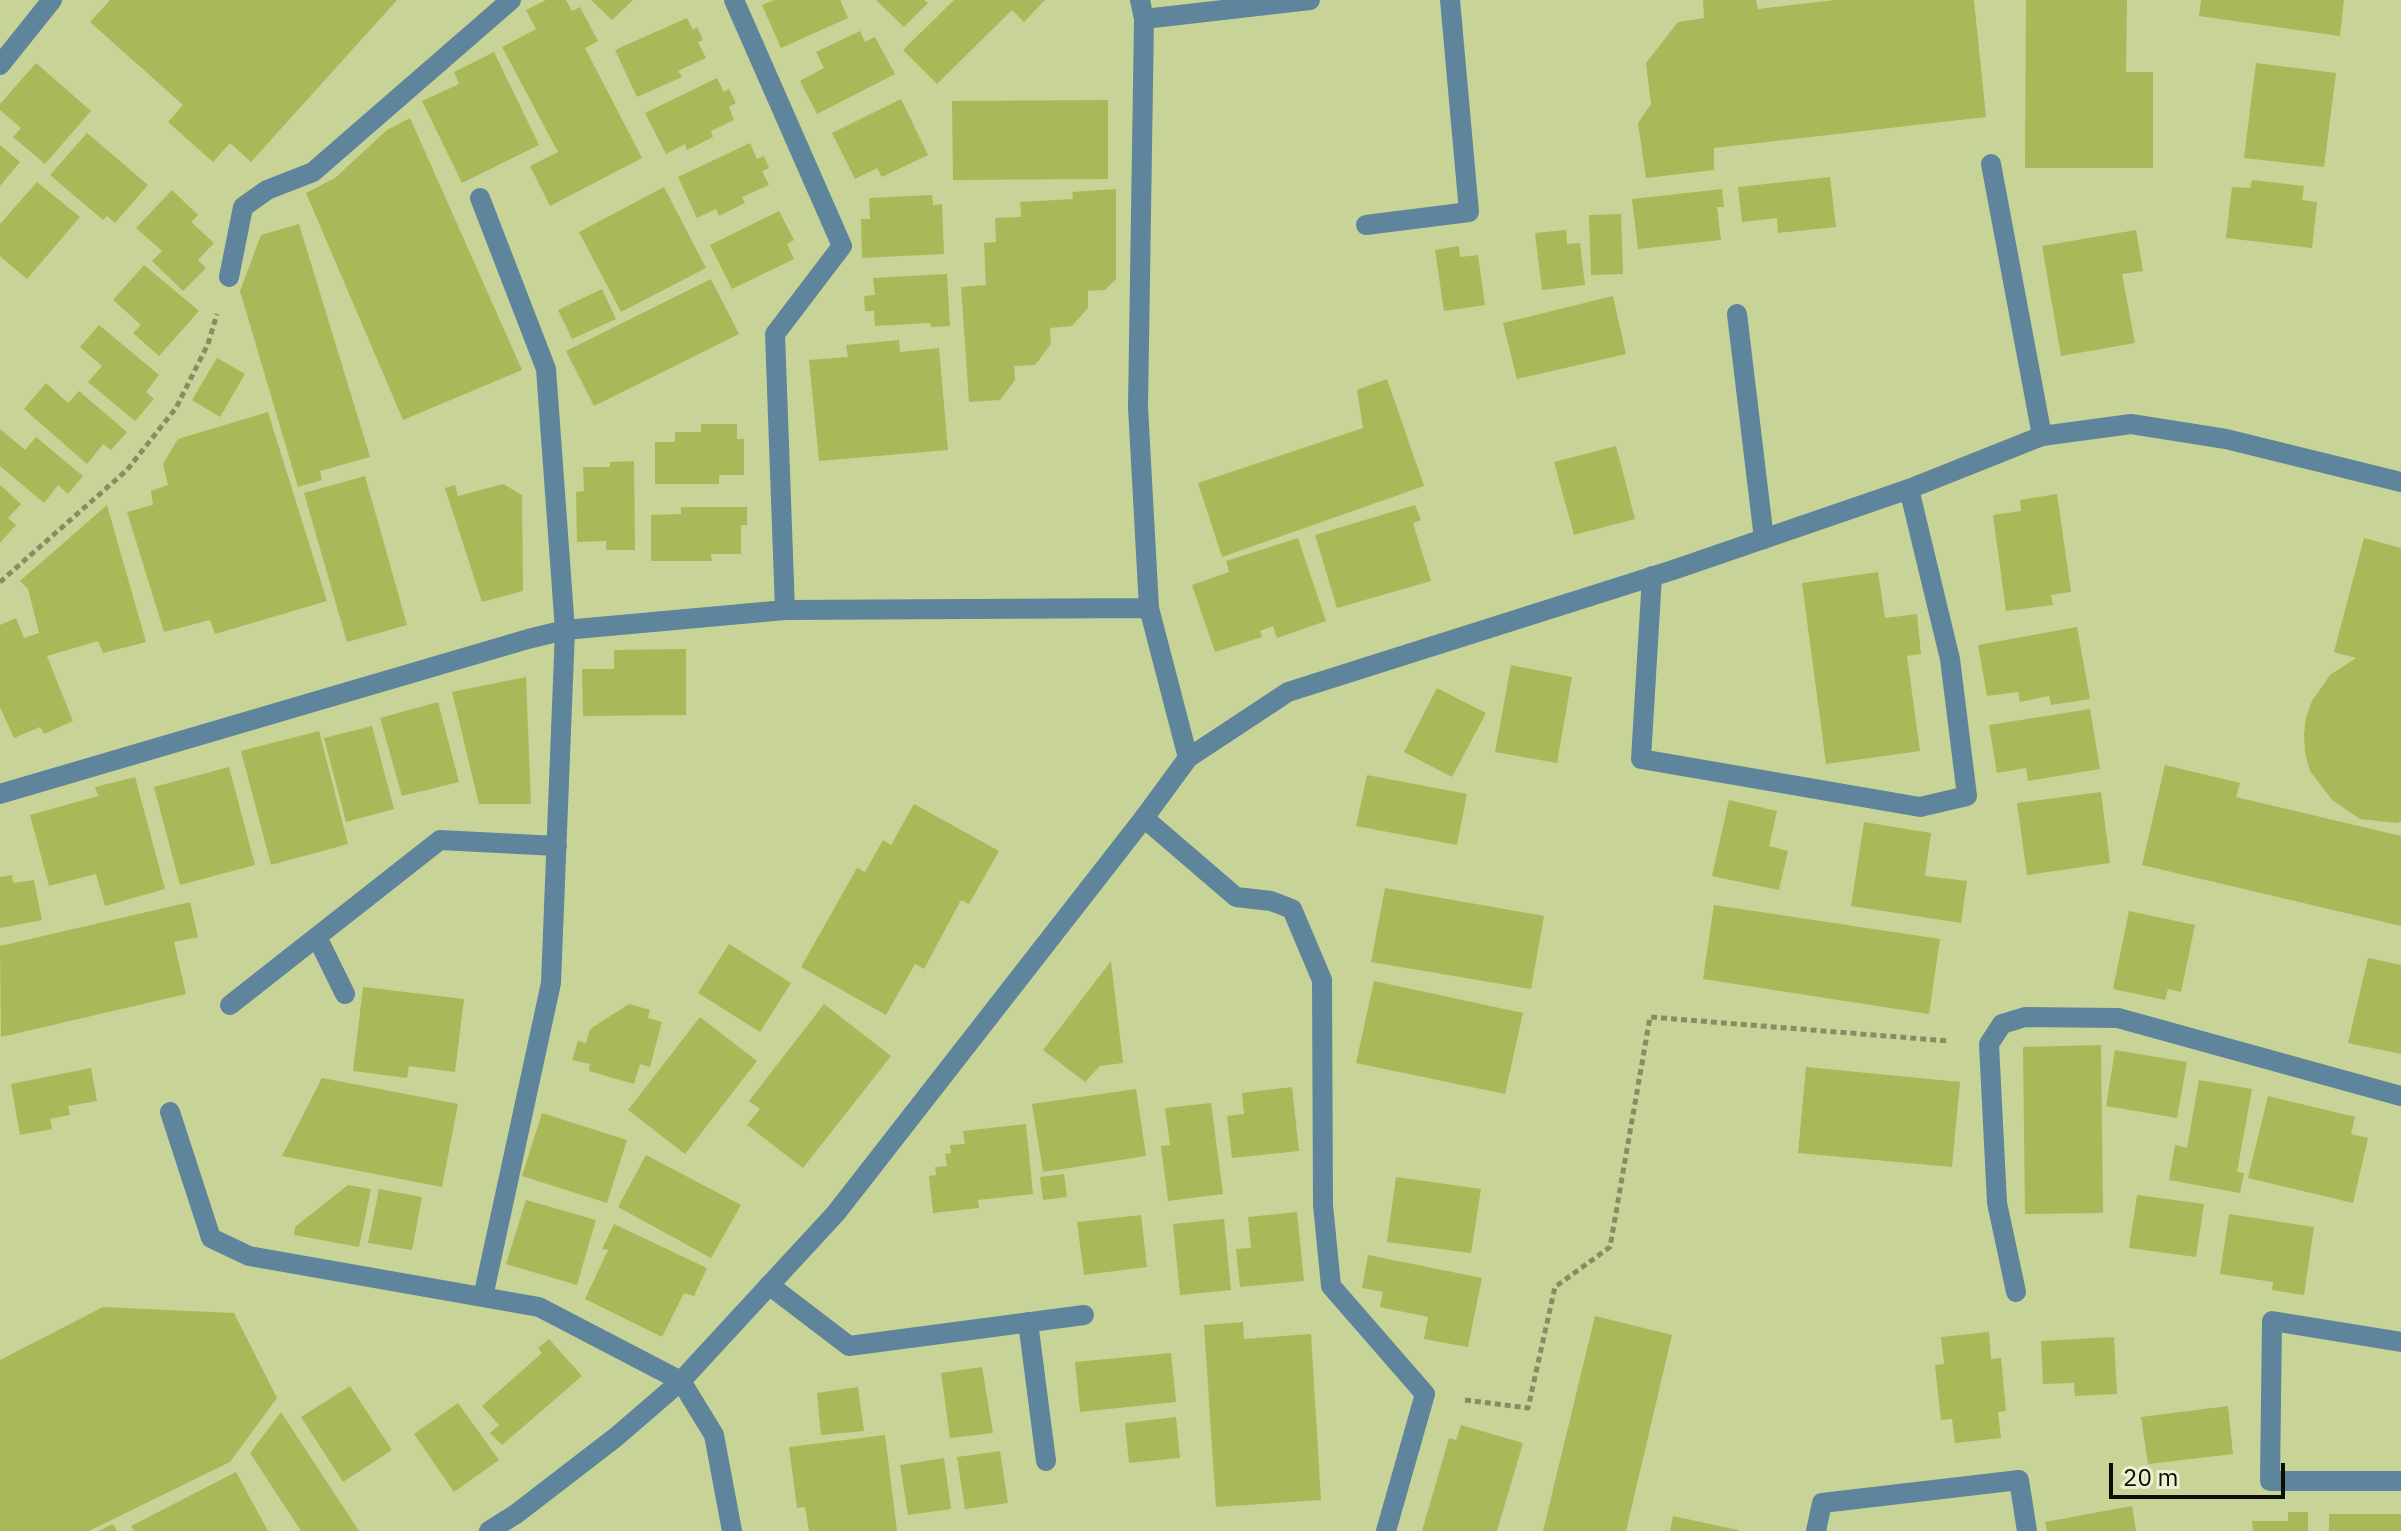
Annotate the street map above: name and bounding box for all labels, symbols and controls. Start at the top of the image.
scale bar [2113,1447,2289,1497]
text: 20 m [2123,1461,2178,1493]

